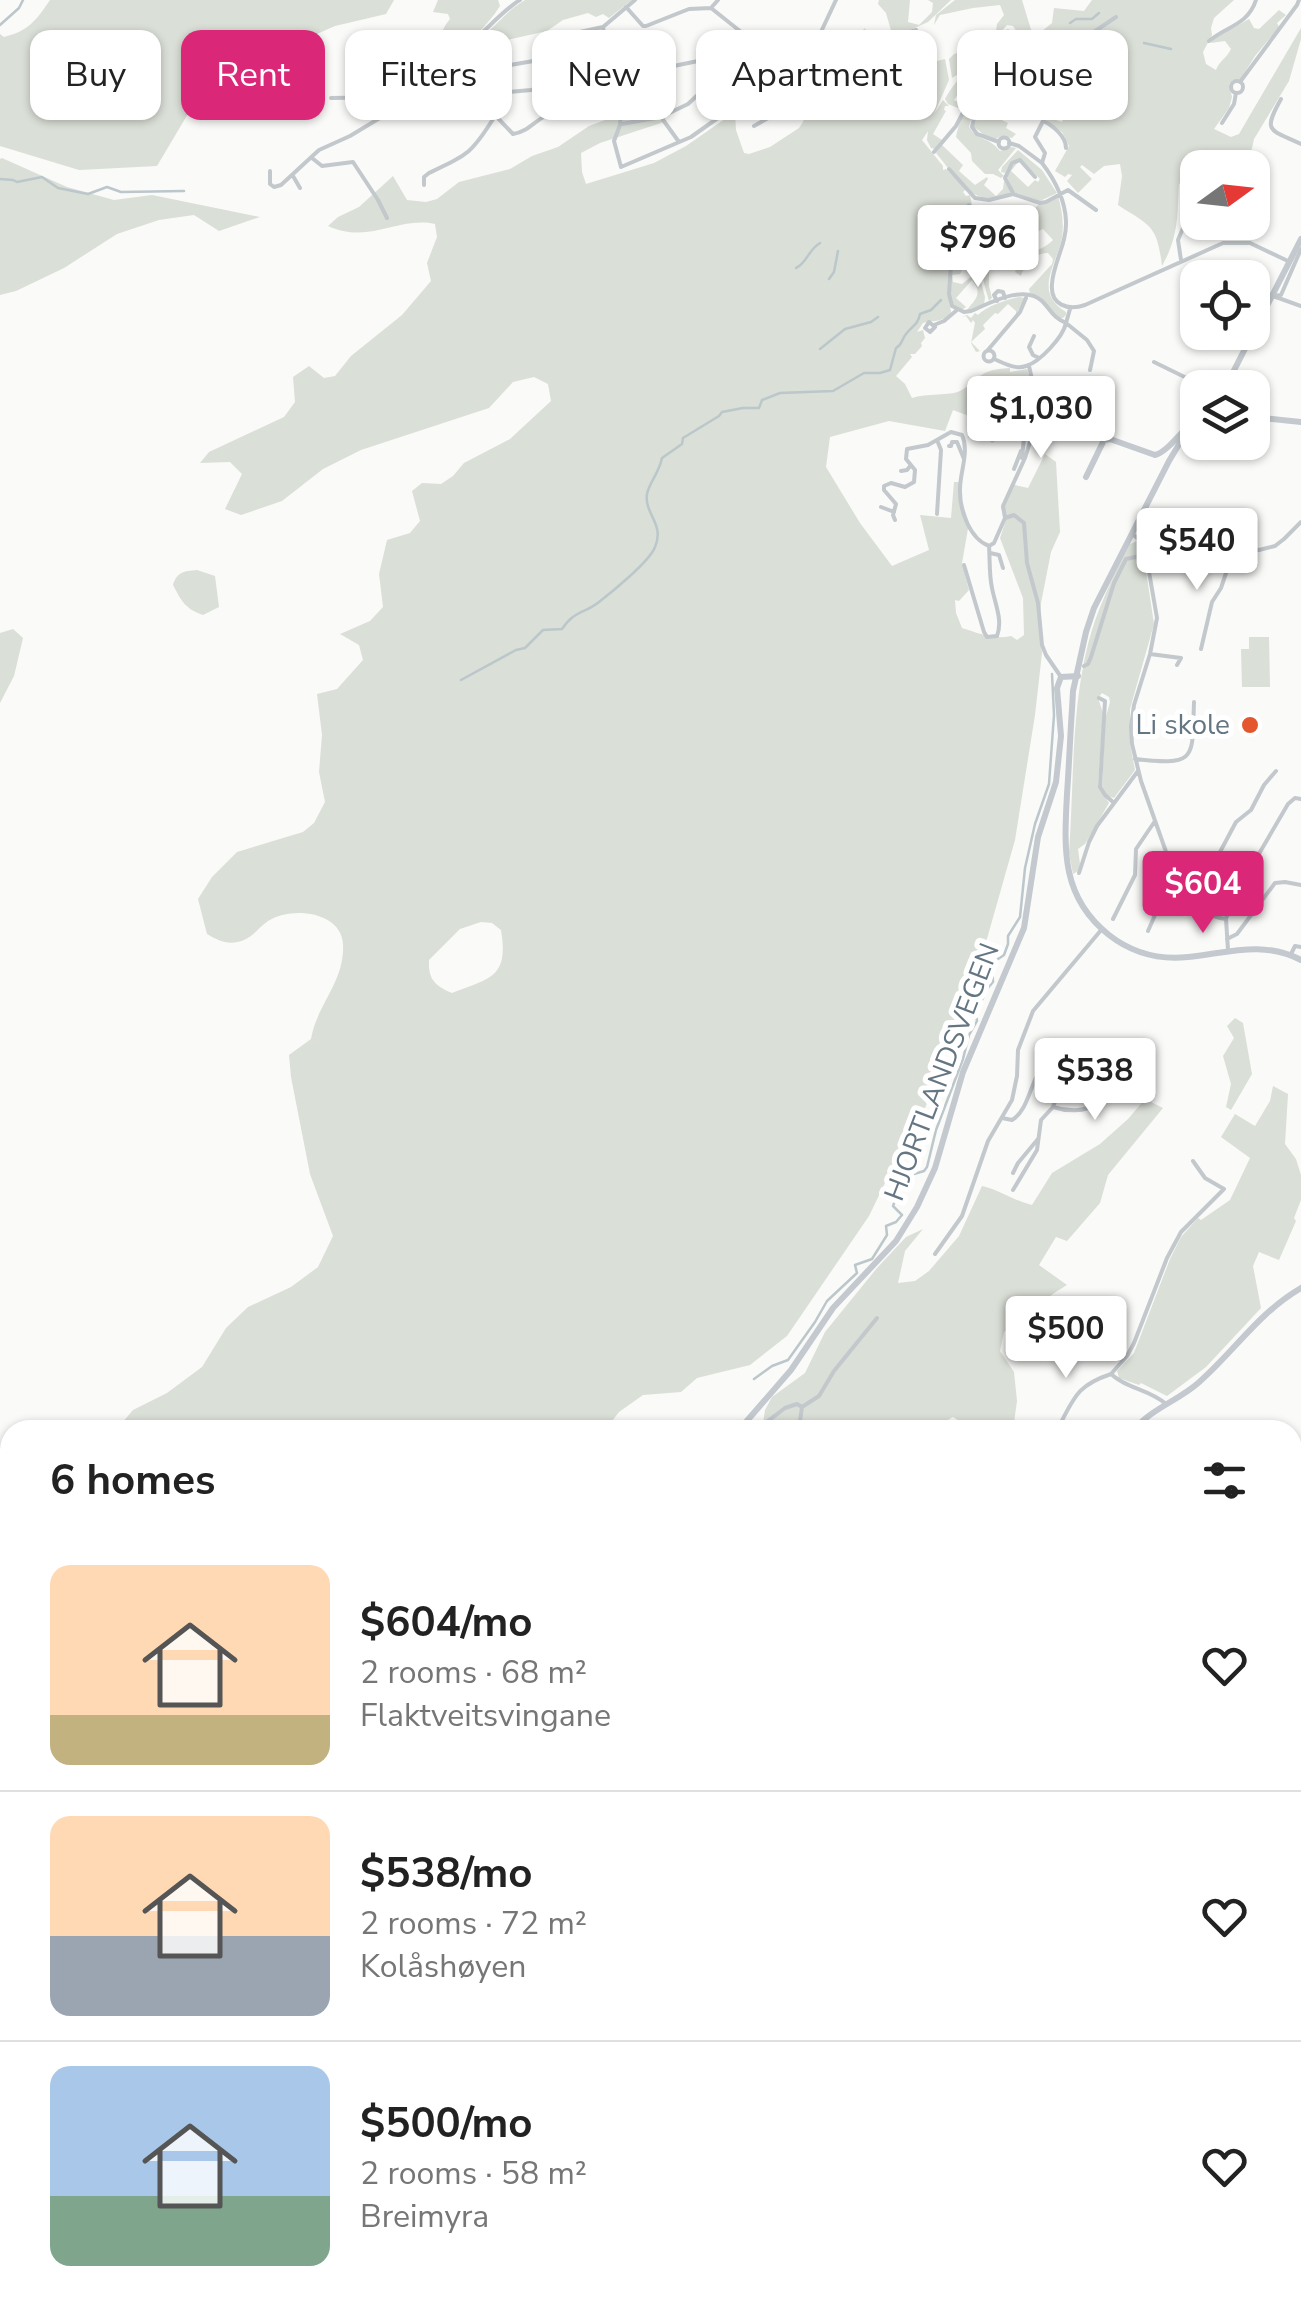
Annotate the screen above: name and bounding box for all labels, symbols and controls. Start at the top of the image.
chip: Buy [30,30,161,120]
chip: Rent [181,30,325,120]
chip: Filters [345,30,512,120]
chip: New [532,30,676,120]
chip: Apartment [696,30,937,120]
chip: House [957,30,1128,120]
north arrow [1180,150,1270,240]
map controls [1180,150,1270,460]
pin: $796 [919,205,1037,290]
text: $796 [940,216,1016,259]
button: locate [1180,260,1270,350]
button: layers [1180,370,1270,460]
pin: $1,030 [960,376,1122,461]
text: $1,030 [989,387,1093,430]
pin: $540 [1138,508,1256,593]
text: $540 [1159,519,1235,562]
place label: Li skole [1135,706,1230,744]
marker: Li skole [1239,714,1261,736]
pin: $604 [1144,851,1262,936]
text: $604 [1165,862,1241,905]
street label: HJORTLANDSVEGEN [875,938,1009,1206]
pin: $538 [1036,1038,1154,1123]
text: $538 [1057,1049,1133,1092]
pin: $500 [1007,1296,1125,1381]
text: $500 [1028,1307,1104,1350]
text: 6 homes [50,1452,215,1509]
icon: filters [1197,1453,1252,1508]
text: $604/mo [360,1594,532,1651]
icon: home [130,1605,250,1725]
icon: heart [1197,1638,1252,1693]
text: 2 rooms · 68 m² [360,1651,587,1694]
text: Flaktveitsvingane [360,1694,611,1737]
text: $538/mo [360,1845,532,1902]
icon: home [130,1856,250,1976]
icon: heart [1197,1889,1252,1944]
text: 2 rooms · 72 m² [360,1902,587,1945]
text: Kolåshøyen [360,1945,526,1988]
text: $500/mo [360,2095,532,2152]
icon: home [130,2106,250,2226]
icon: heart [1197,2139,1252,2194]
text: 2 rooms · 58 m² [360,2152,587,2195]
text: Breimyra [360,2195,489,2238]

